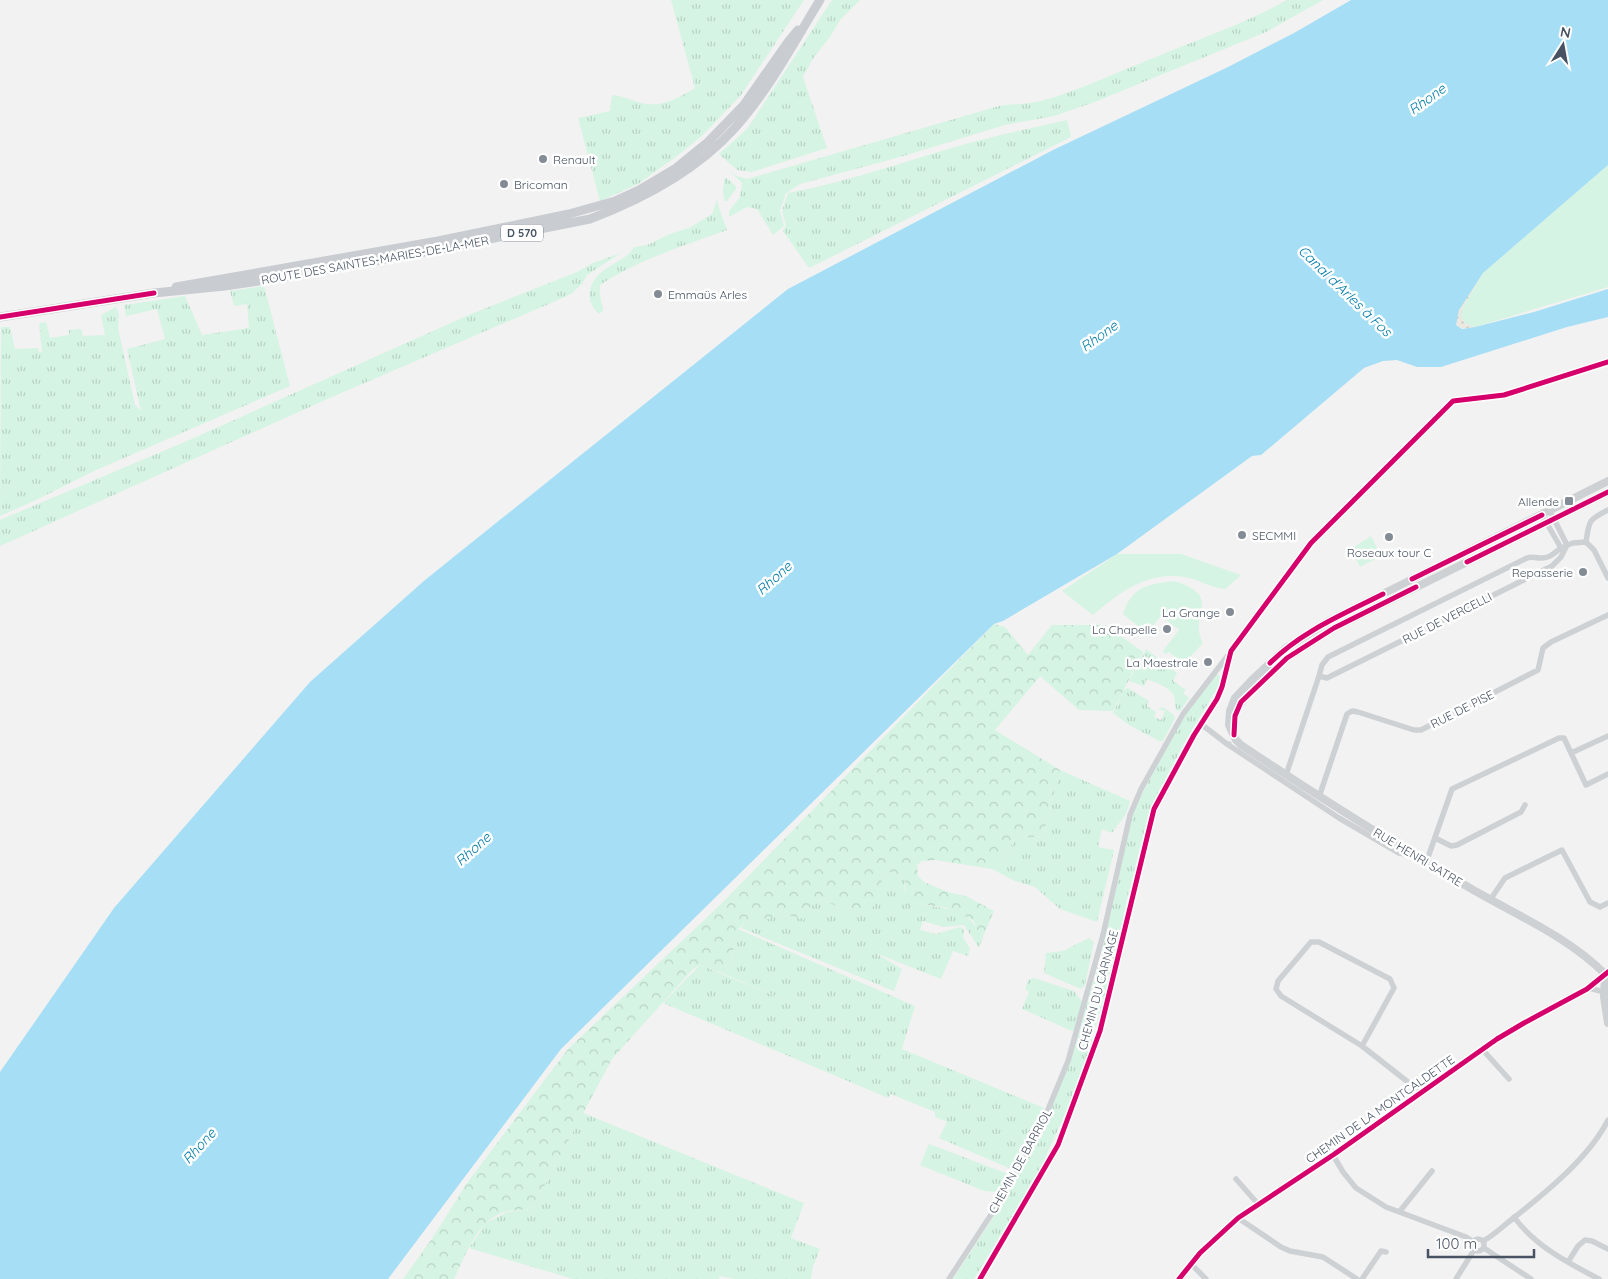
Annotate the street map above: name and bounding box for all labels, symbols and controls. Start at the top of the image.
north arrow [1538,20,1588,70]
text: N [1559,22,1572,42]
water label: Rhone [1405,79,1450,119]
place label: Renault [553,152,595,167]
marker: Renault [537,153,549,165]
place label: Bricoman [514,177,568,192]
marker: Bricoman [498,178,510,190]
road number: D 570 [501,224,543,242]
street label: ROUTE DES SAINTES-MARIES-DE-LA-MER [260,233,490,287]
water label: Canal d'Arles à Fos [1294,242,1397,341]
place label: Emmaüs Arles [668,287,747,302]
marker: Emmaüs Arles [652,288,664,300]
water label: Rhone [1077,316,1122,356]
place label: Allende [1518,494,1559,509]
marker: Allende [1563,495,1575,507]
place label: SECMMI [1252,528,1296,543]
marker: SECMMI [1236,529,1248,541]
marker: Roseaux tour C [1383,531,1395,543]
place label: Roseaux tour C [1347,545,1431,560]
water label: Rhone [752,557,796,599]
place label: Repasserie [1512,565,1573,580]
marker: Repasserie [1577,566,1589,578]
street label: RUE DE VERCELLI [1400,589,1494,647]
place label: La Grange [1162,605,1220,620]
marker: La Grange [1224,606,1236,618]
place label: La Chapelle [1092,622,1157,637]
marker: La Chapelle [1161,623,1173,635]
place label: La Maestrale [1126,655,1198,670]
marker: La Maestrale [1202,656,1214,668]
street label: RUE DE PISE [1428,687,1496,731]
street label: RUE HENRI SATRE [1371,825,1465,890]
water label: Rhone [451,828,495,870]
street label: CHEMIN DU CARNAGE [1075,928,1121,1052]
street label: CHEMIN DE LA MONTCALDETTE [1303,1052,1457,1166]
street label: CHEMIN DE BARRIOL [985,1106,1055,1216]
water label: Rhone [178,1124,220,1168]
scale bar [1428,1226,1534,1258]
text: 100 m [1436,1234,1477,1253]

